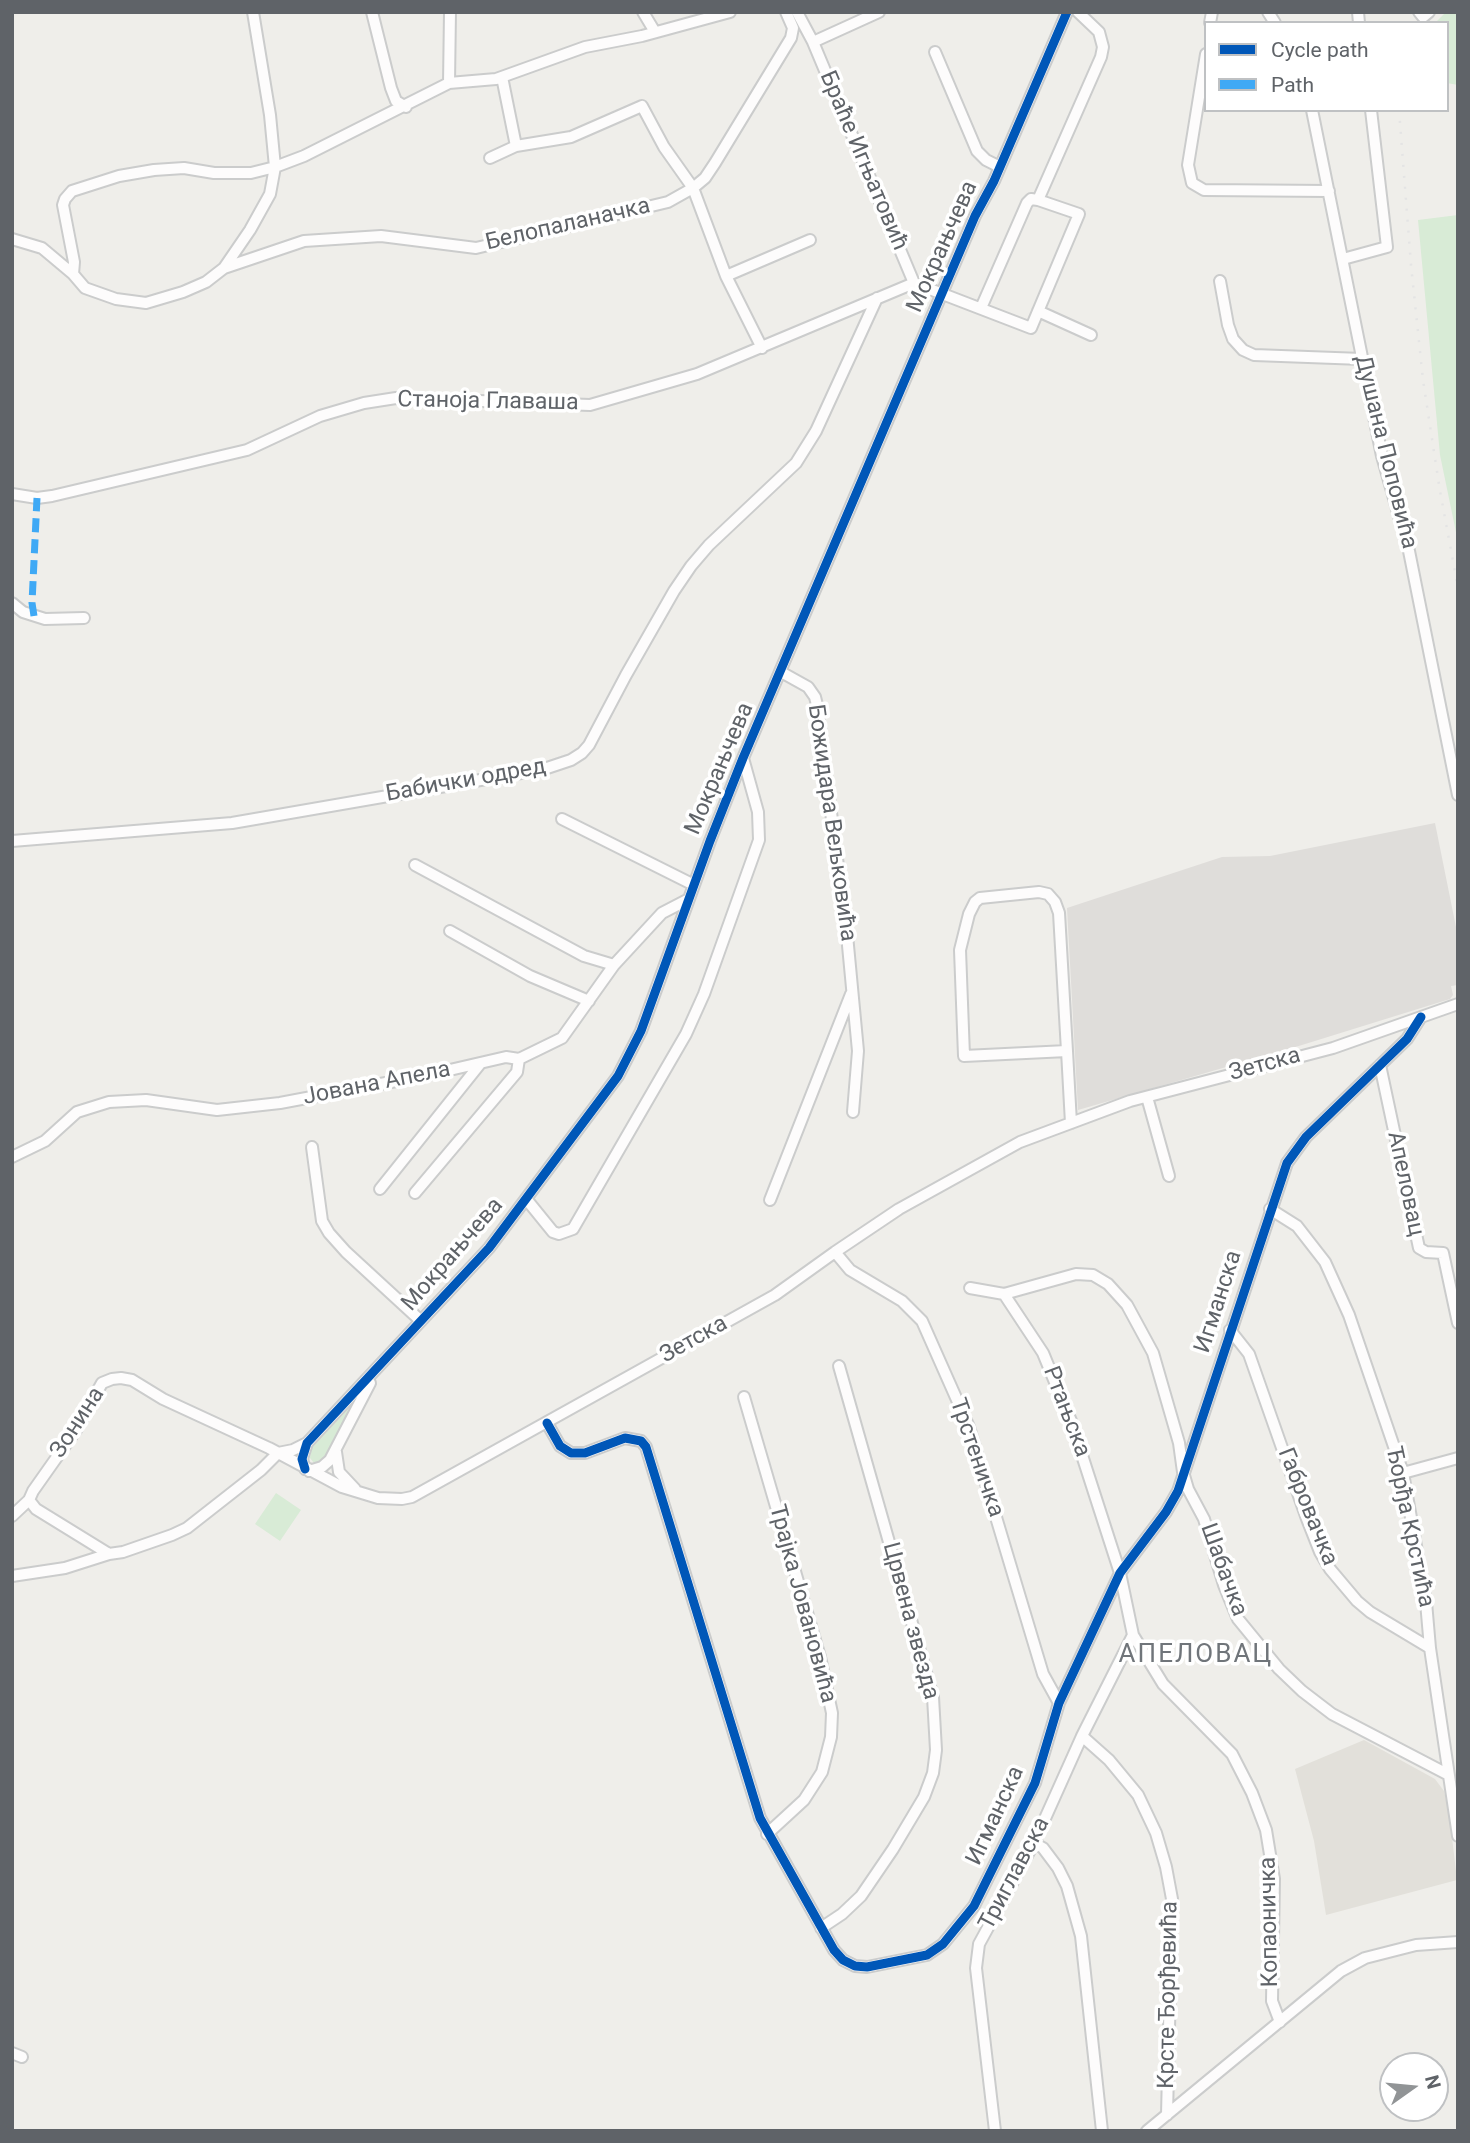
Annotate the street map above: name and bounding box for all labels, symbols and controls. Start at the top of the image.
legend [1204,21,1449,112]
text: Cycle path [1271,38,1369,62]
street label: Браће Игњатовић [813,67,913,255]
text: Path [1271,73,1314,97]
street label: Мокрањчева [902,177,984,317]
street label: Белопаланачка [483,193,653,257]
street label: Душана Поповића [1348,352,1422,552]
street label: Станоја Главаша [397,387,579,417]
street label: Мокрањчева [680,699,760,839]
street label: Божидара Вељковића [801,703,861,943]
street label: Бабички одред [384,753,548,809]
street label: Зетска [1226,1042,1304,1088]
street label: Јована Апела [301,1056,453,1112]
street label: Апеловац [1380,1129,1430,1239]
street label: Мокрањчева [396,1193,510,1317]
street label: Игманска [1190,1247,1248,1357]
street label: Зетска [655,1310,733,1370]
street label: Ртањска [1036,1363,1096,1461]
street label: Зонина [45,1382,111,1464]
street label: Трстеничка [943,1395,1009,1521]
street label: Габровачка [1271,1444,1343,1570]
street label: Ђорђа Крстића [1379,1444,1439,1610]
street label: Трајка Јовановића [762,1502,842,1706]
street label: Шабачка [1193,1520,1253,1620]
street label: Црвена звезда [876,1539,944,1703]
district label: АПЕЛОВАЦ [1120,1639,1272,1671]
street label: Игманска [961,1762,1031,1870]
street label: Триглавска [974,1813,1056,1935]
street label: Копаоничка [1255,1857,1285,1987]
street label: Крсте Ђорђевића [1154,1901,1184,2089]
north arrow [1379,2052,1449,2122]
text: N [1420,2073,1446,2091]

